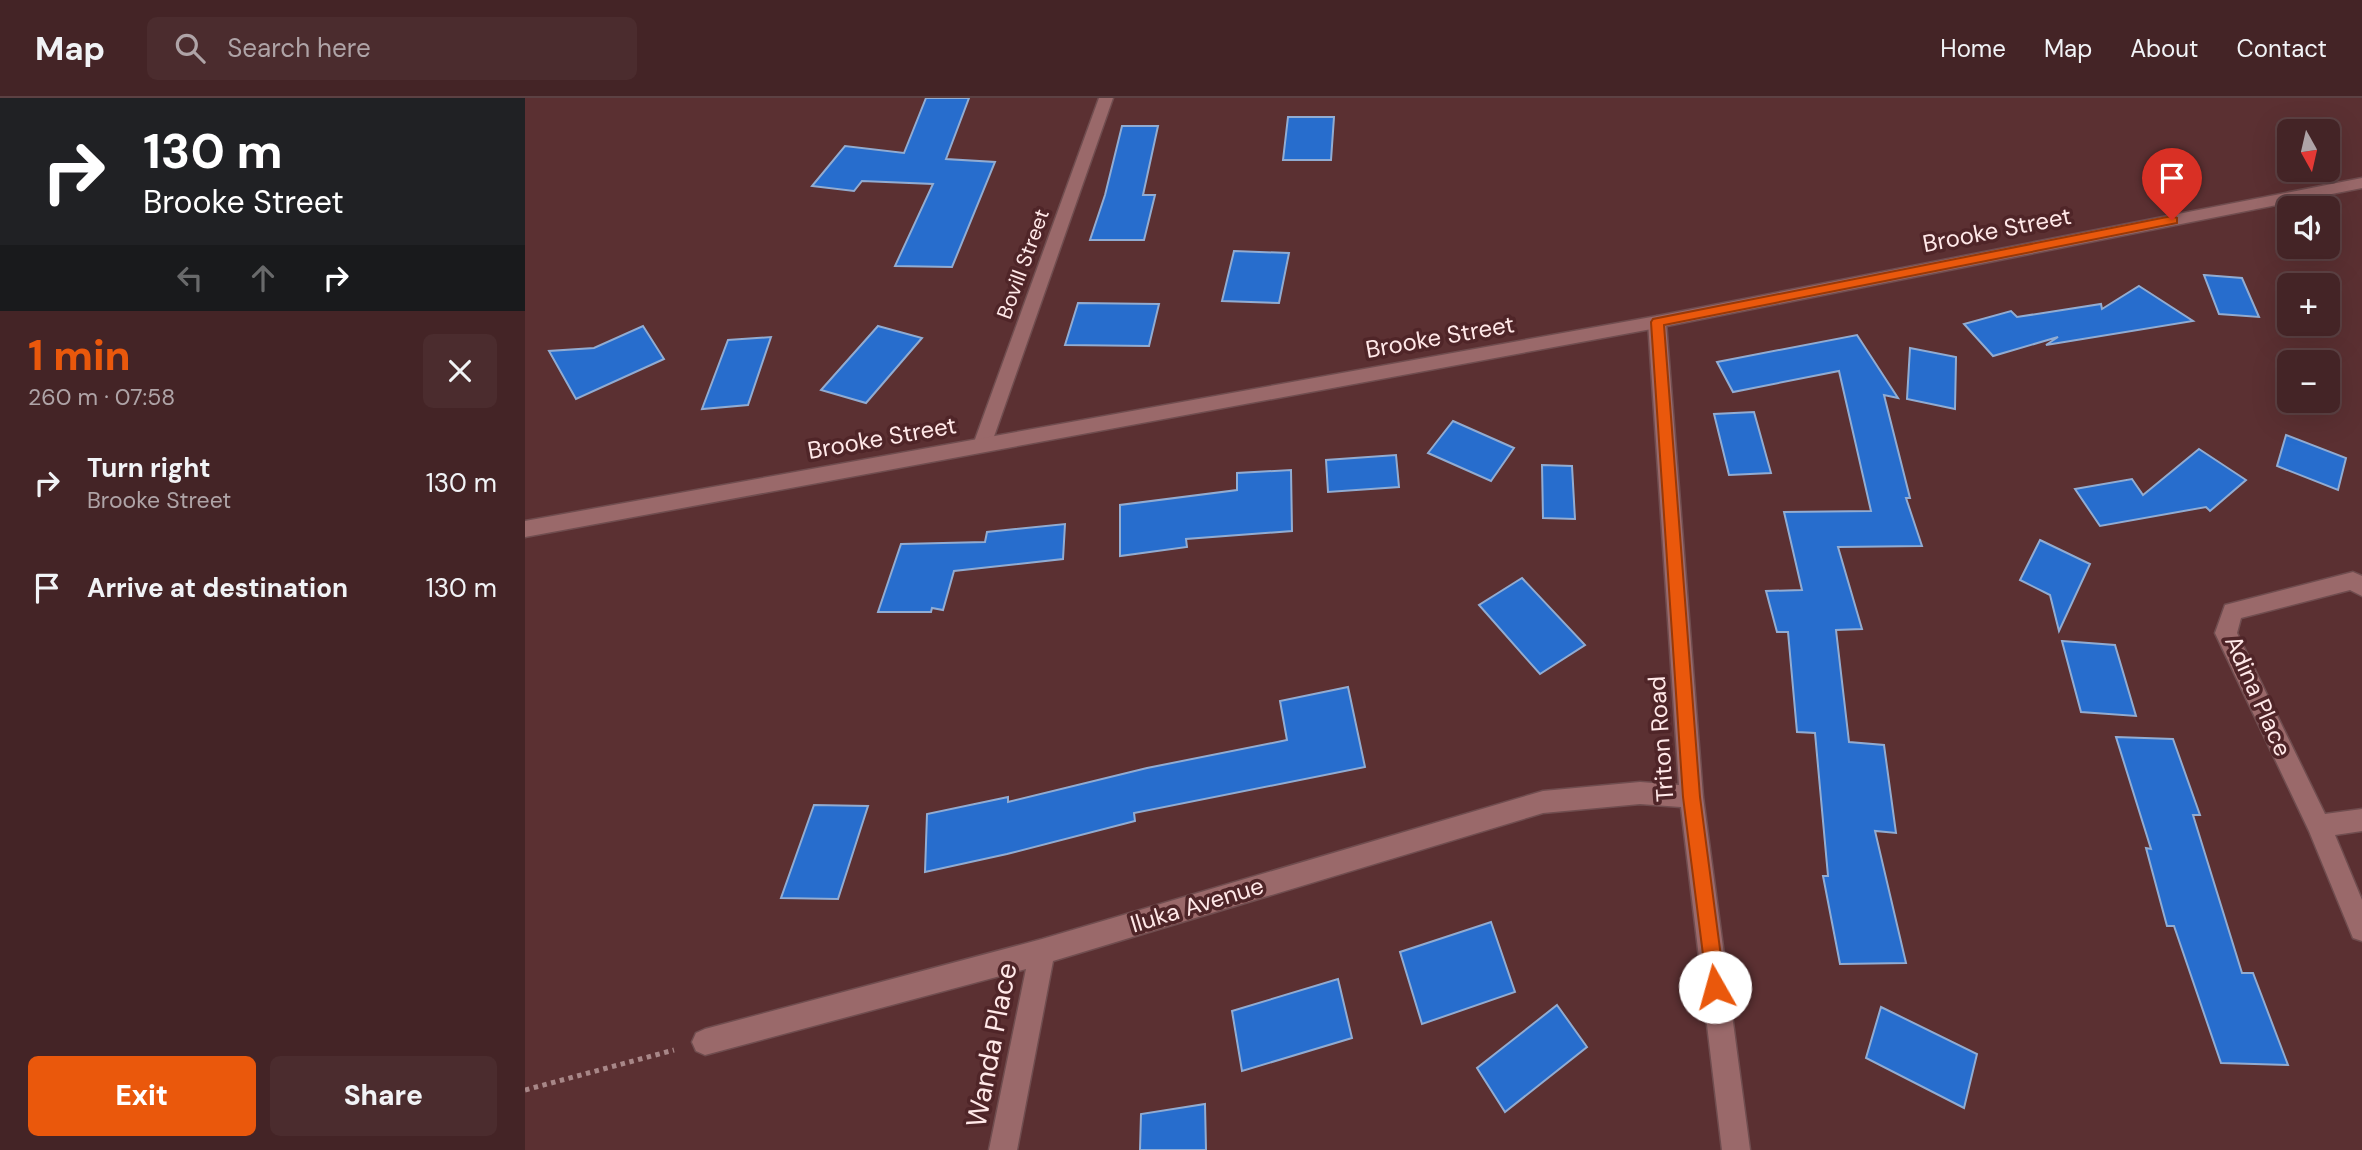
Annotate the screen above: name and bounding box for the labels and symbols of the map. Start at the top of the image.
north arrow [2277,119,2340,182]
pin [2142,148,2202,220]
street label: Brooke Street [1920,200,2074,259]
street label: Bovill Street [990,205,1056,323]
street label: Brooke Street [1363,308,1517,365]
street label: Brooke Street [805,409,959,466]
street label: Adina Place [2218,631,2299,761]
street label: Triton Road [1641,675,1680,803]
street label: Iluka Avenue [1126,870,1267,939]
position arrow [1678,950,1752,1024]
street label: Wanda Place [957,960,1026,1131]

